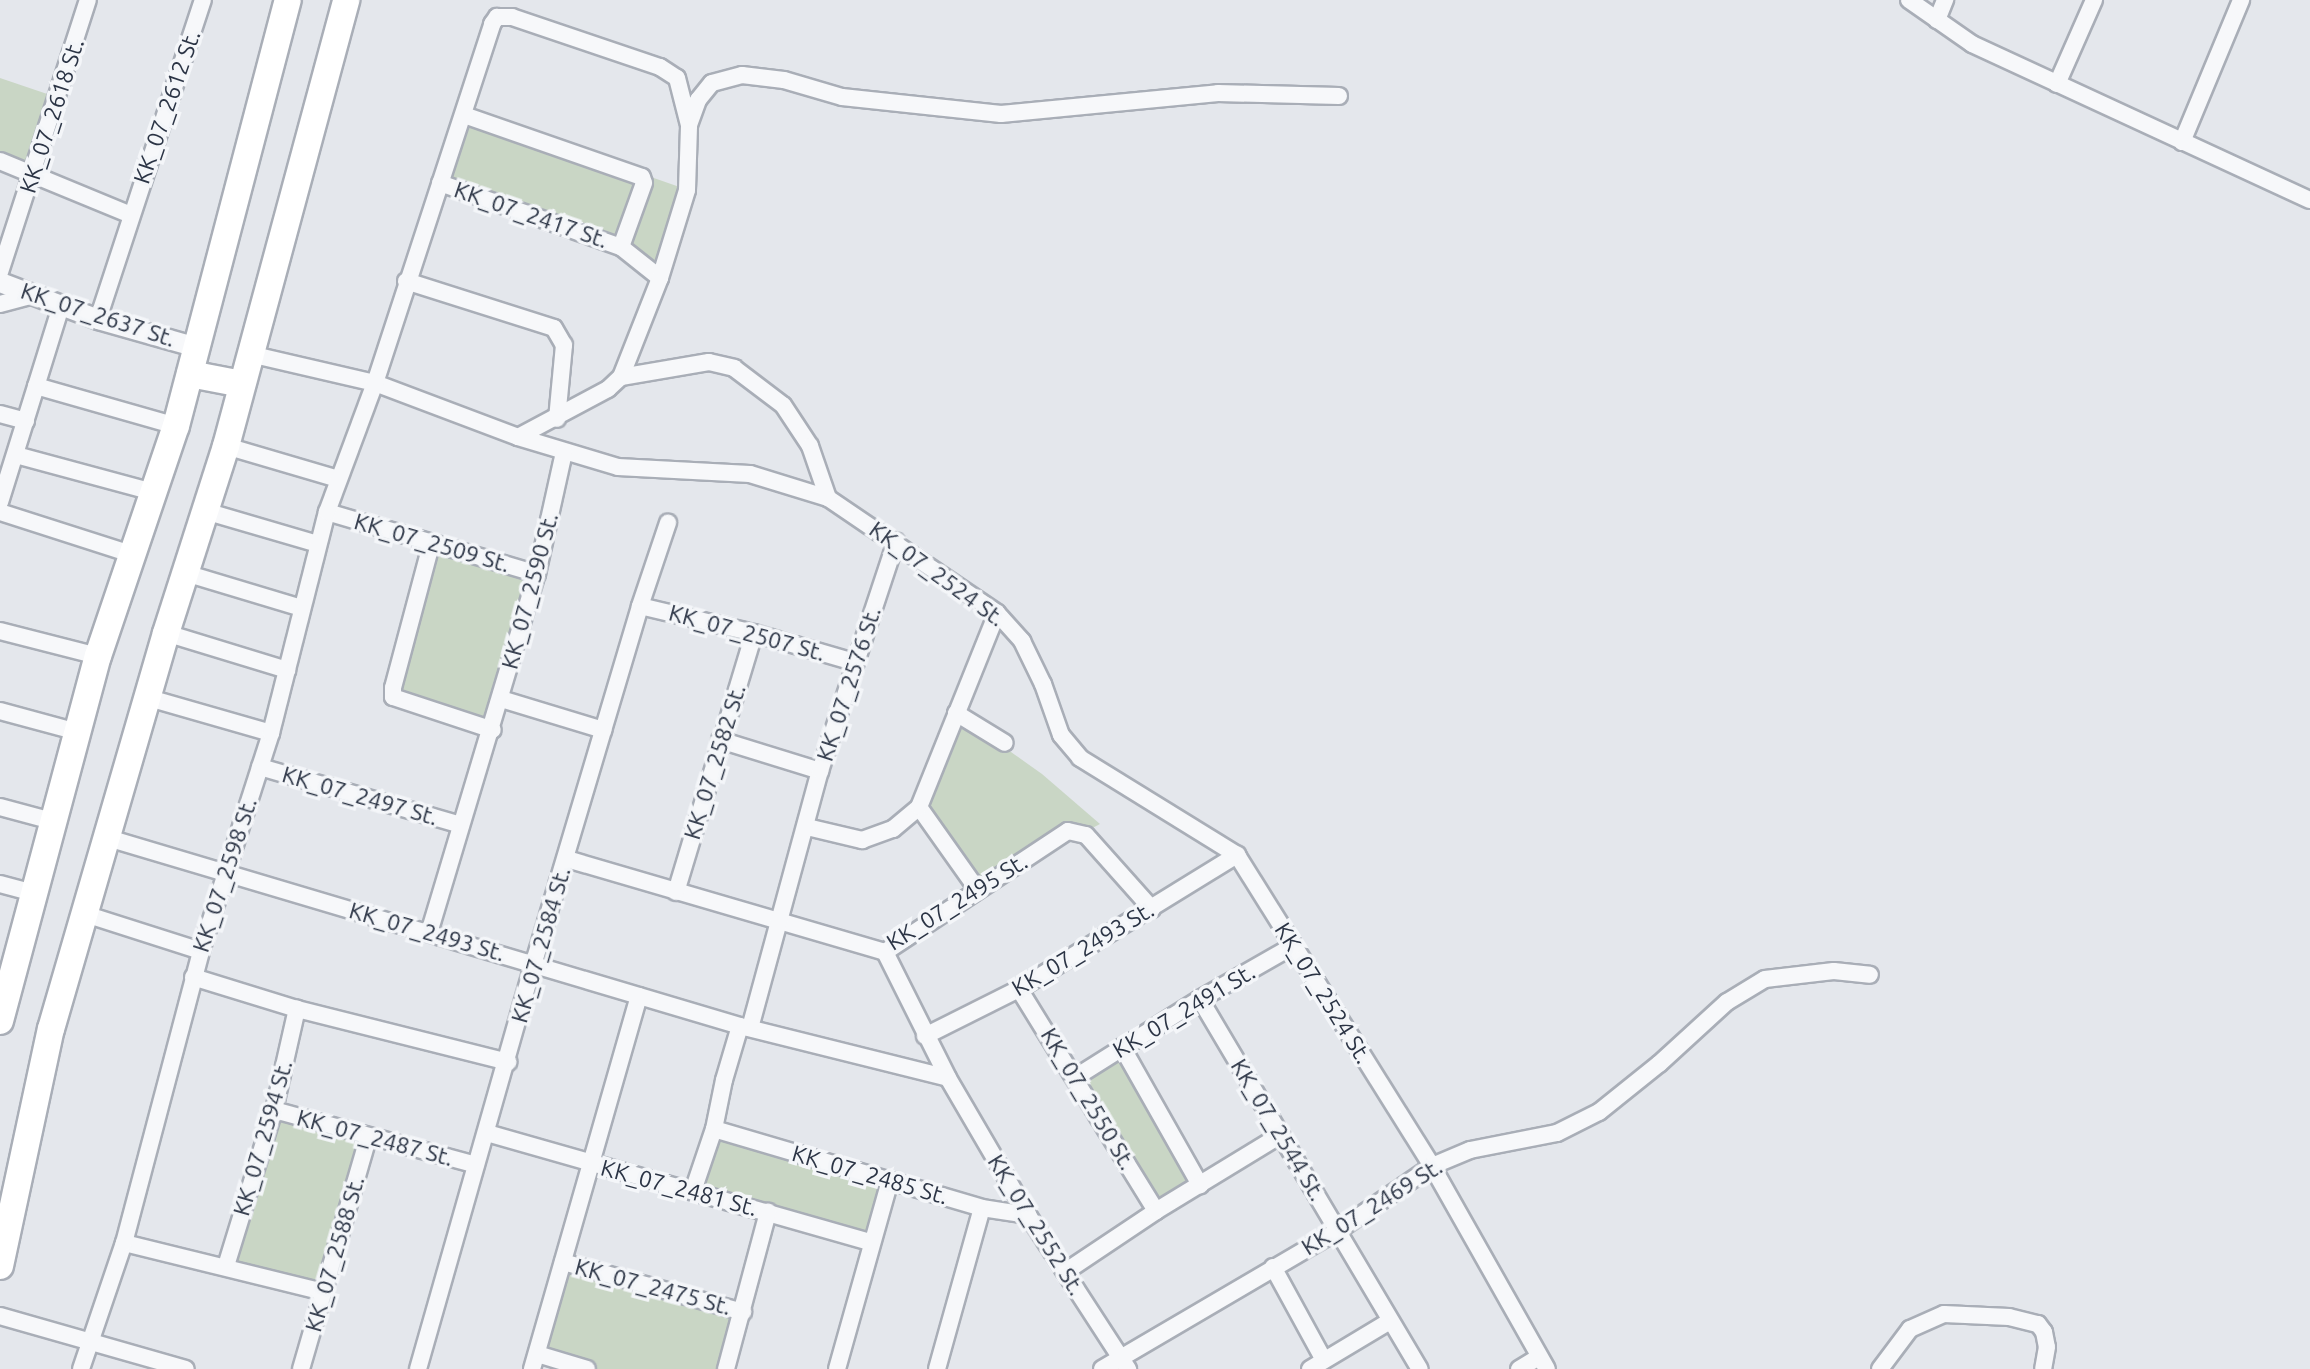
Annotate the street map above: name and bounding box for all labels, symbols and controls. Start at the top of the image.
street label: KK_07_2612 St. [128,27,206,187]
street label: KK_07_2618 St. [14,35,90,197]
street label: KK_07_2417 St. [451,176,611,254]
street label: KK_07_2637 St. [17,277,179,353]
street label: KK_07_2509 St. [351,508,513,578]
street label: KK_07_2590 St. [496,510,564,672]
street label: KK_07_2524 St. [864,516,1010,632]
street label: KK_07_2507 St. [666,599,828,667]
street label: KK_07_2576 St. [811,603,887,765]
street label: KK_07_2582 St. [678,681,752,843]
street label: KK_07_2497 St. [279,761,441,831]
street label: KK_07_2598 St. [187,794,263,956]
street label: KK_07_2495 St. [882,848,1032,956]
street label: KK_07_2584 St. [506,864,576,1026]
street label: KK_07_2493 St. [1007,896,1159,1002]
street label: KK_07_2493 St. [346,897,508,967]
street label: KK_07_2524 St. [1269,918,1377,1068]
street label: KK_07_2491 St. [1108,958,1260,1064]
street label: KK_07_2550 St. [1035,1023,1141,1175]
street label: KK_07_2544 St. [1225,1054,1331,1206]
street label: KK_07_2594 St. [228,1057,298,1219]
street label: KK_07_2487 St. [294,1104,456,1172]
street label: KK_07_2485 St. [789,1140,951,1210]
street label: KK_07_2552 St. [982,1150,1090,1300]
street label: KK_07_2469 St. [1297,1153,1447,1261]
street label: KK_07_2481 St. [598,1154,760,1222]
street label: KK_07_2588 St. [300,1173,370,1335]
street label: KK_07_2475 St. [572,1253,734,1321]

